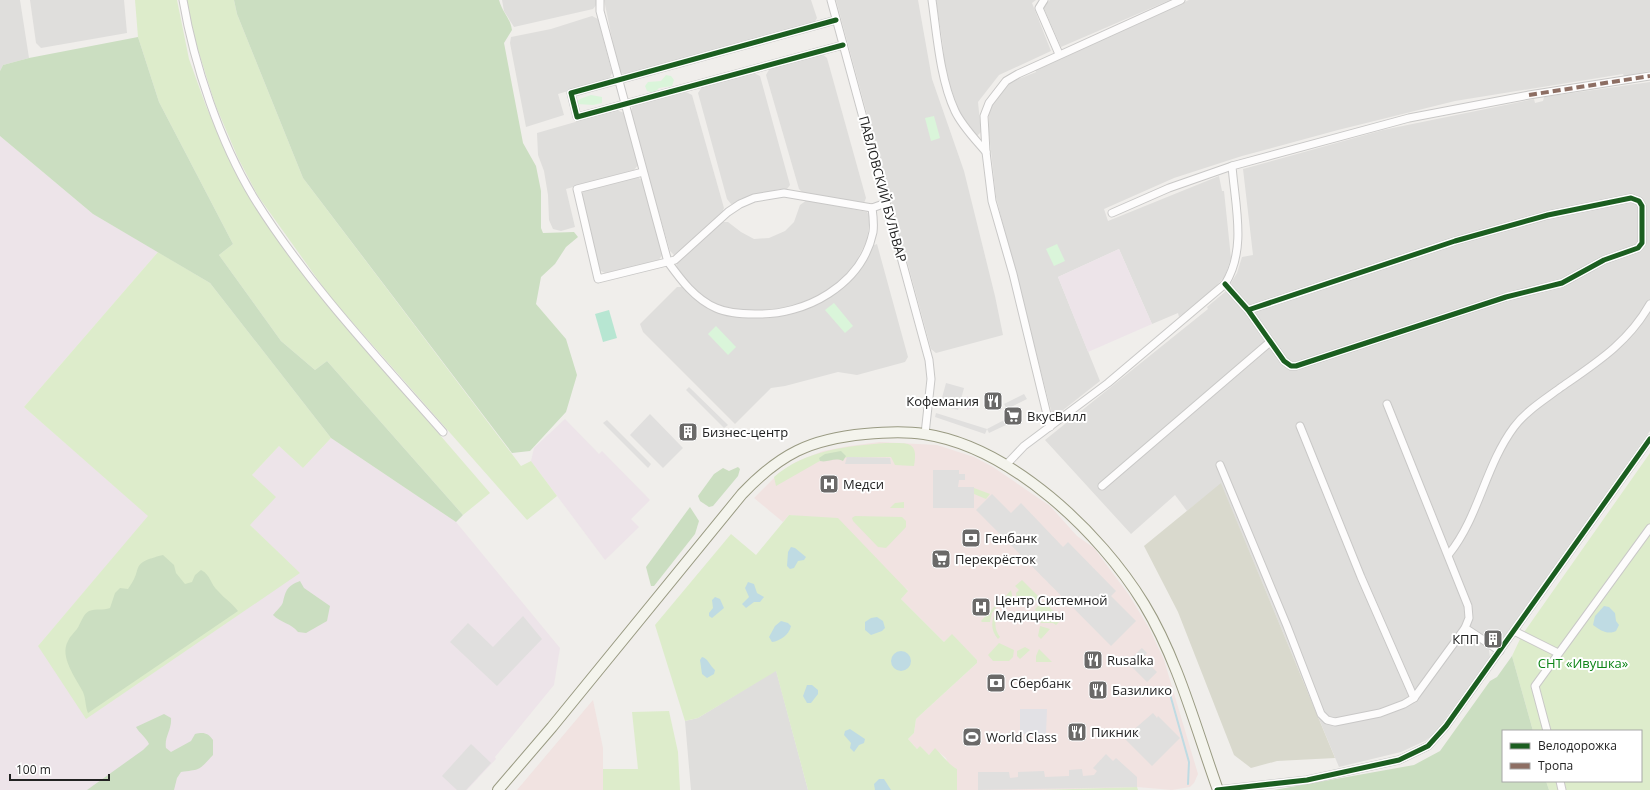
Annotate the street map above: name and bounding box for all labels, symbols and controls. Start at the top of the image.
street label: ПАВЛОВСКИЙ БУЛЬВАР [855,114,911,264]
restaurant icon: Кофемания [982,390,1004,412]
place label: Кофемания [906,392,979,410]
supermarket icon: ВкусВилл [1002,405,1024,427]
place label: ВкусВилл [1027,407,1086,425]
building icon: Бизнес-центр [677,421,699,443]
place label: Бизнес-центр [702,423,788,441]
hospital icon: Медси [818,473,840,495]
place label: Медси [843,475,884,493]
bank icon: Генбанк [960,527,982,549]
place label: Генбанк [985,529,1037,547]
supermarket icon: Перекрёсток [930,548,952,570]
place label: Перекрёсток [955,550,1036,568]
place label: Центр Системной Медицины [995,591,1108,624]
hospital icon: Центр Системной Медицины [970,596,992,618]
building icon: КПП [1482,628,1504,650]
place label: КПП [1452,630,1479,648]
restaurant icon: Rusalka [1082,649,1104,671]
place label: Rusalka [1107,651,1154,669]
park label: СНТ «Ивушка» [1538,654,1628,672]
bank icon: Сбербанк [985,672,1007,694]
place label: Сбербанк [1010,674,1071,692]
restaurant icon: Базилико [1087,679,1109,701]
place label: Базилико [1112,681,1172,699]
restaurant icon: Пикник [1066,721,1088,743]
place label: Пикник [1091,723,1139,741]
sports icon: World Class [961,726,983,748]
place label: World Class [986,728,1057,746]
legend [1502,730,1642,782]
text: Велодорожка [1538,737,1617,754]
scale bar [10,756,109,782]
text: Тропа [1538,757,1573,774]
text: 100 m [16,761,51,778]

